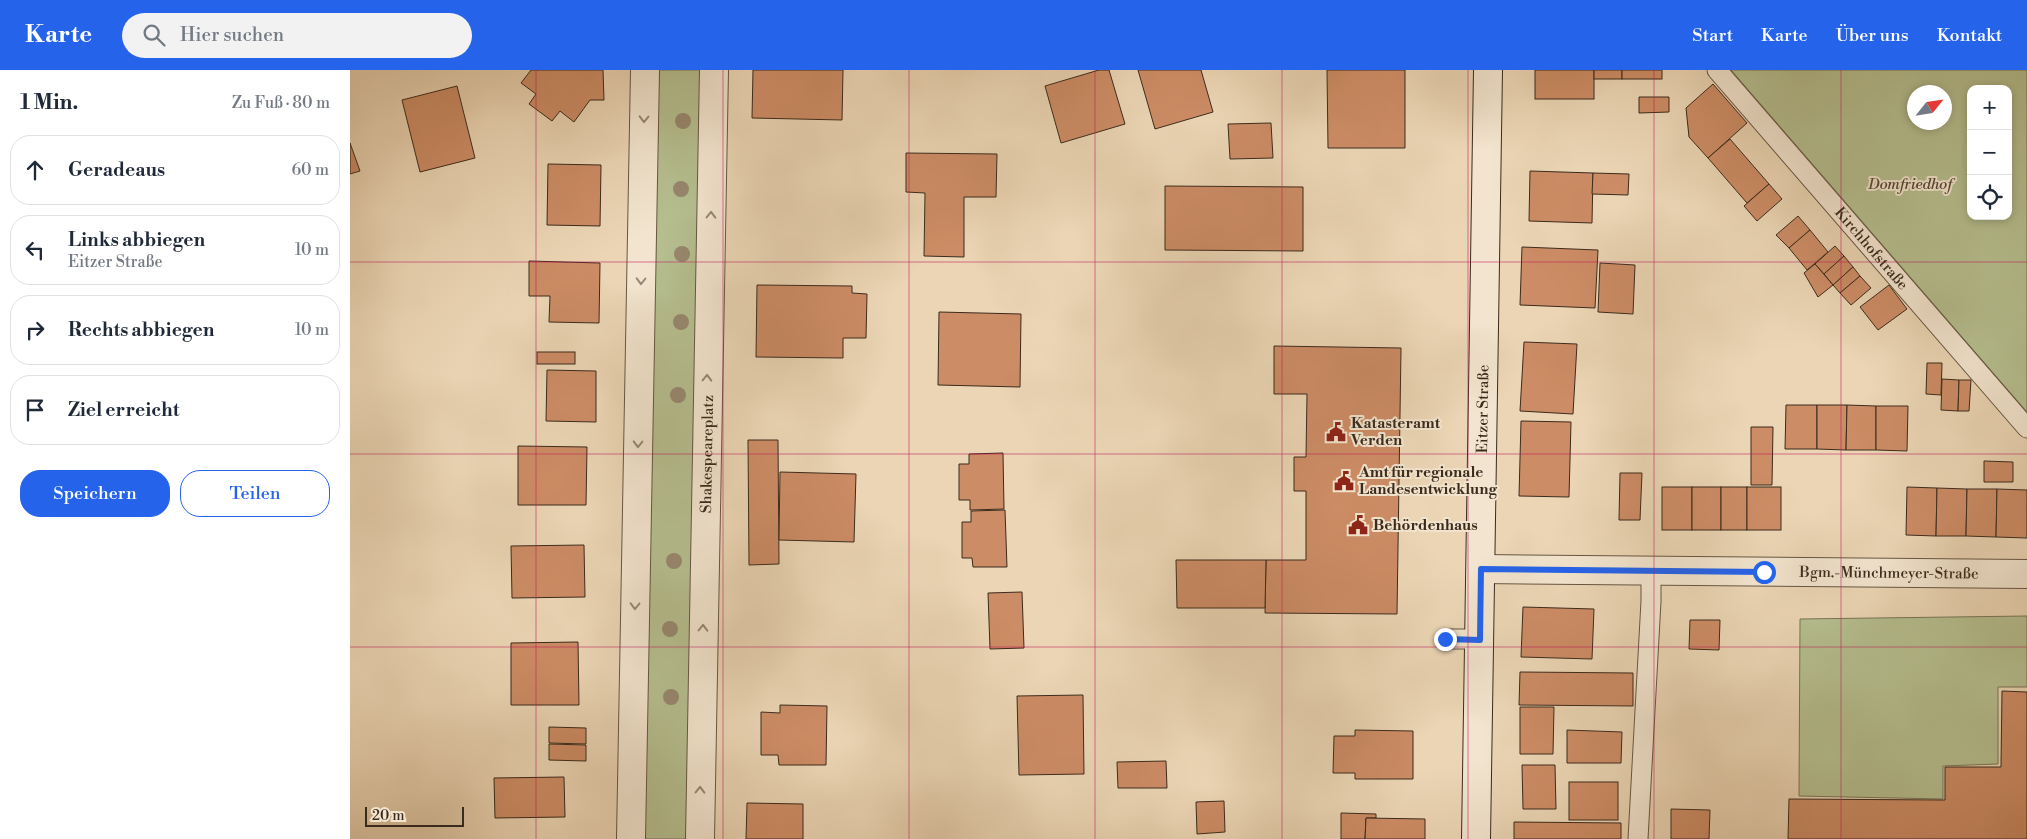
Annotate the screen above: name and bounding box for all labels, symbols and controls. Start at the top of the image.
search box [122,13,472,58]
text: Karte [25,20,92,50]
icon: search [140,21,168,49]
text: Hier suchen [180,23,284,47]
text: Start [1692,24,1733,47]
text: Karte [1761,24,1808,47]
text: Über uns [1836,24,1909,47]
text: Kontakt [1937,24,2002,47]
north arrow [1907,85,1952,130]
map controls [1967,85,2012,220]
button: + [1967,85,2012,130]
text: 1 Min. [20,90,78,116]
text: Zu Fuß · 80 m [232,93,330,113]
one-way arrow [639,115,649,123]
button: − [1967,130,2012,175]
icon: ahead [21,156,49,184]
text: Geradeaus [68,158,165,182]
text: 60 m [291,160,329,180]
park label: Domfriedhof [1867,175,1956,194]
button: locate [1967,175,2012,220]
street label: Kirchhofstraße [1830,203,1912,294]
one-way arrow [706,211,716,219]
text: Links abbiegen [68,228,205,252]
icon: left [21,236,49,264]
text: 10 m [295,240,329,260]
text: Eitzer Straße [68,252,163,272]
one-way arrow [636,278,646,285]
icon: right [21,316,49,344]
text: Rechts abbiegen [68,318,214,342]
text: 10 m [295,320,329,340]
street label: Eitzer Straße [1473,365,1493,454]
one-way arrow [702,374,712,382]
street label: Shakespeareplatz [697,395,718,513]
icon: arrive [21,396,49,424]
text: Ziel erreicht [68,398,179,422]
place label: Katasteramt Verden [1350,414,1441,450]
public building icon: Katasteramt Verden [1325,421,1347,443]
one-way arrow [633,440,643,448]
place label: Amt für regionale Landesentwicklung [1358,463,1497,499]
button: Speichern [20,470,170,517]
button: Teilen [180,470,330,517]
public building icon: Amt für regionale Landesentwicklung [1333,470,1355,492]
public building icon: Behördenhaus [1347,514,1369,536]
place label: Behördenhaus [1373,516,1478,535]
route start [1753,561,1776,584]
street label: Bgm.-Münchmeyer-Straße [1798,563,1979,584]
one-way arrow [630,602,641,610]
one-way arrow [698,624,708,632]
route end [1434,628,1457,651]
one-way arrow [695,786,706,794]
scale bar [365,804,464,827]
text: 20 m [372,807,404,825]

